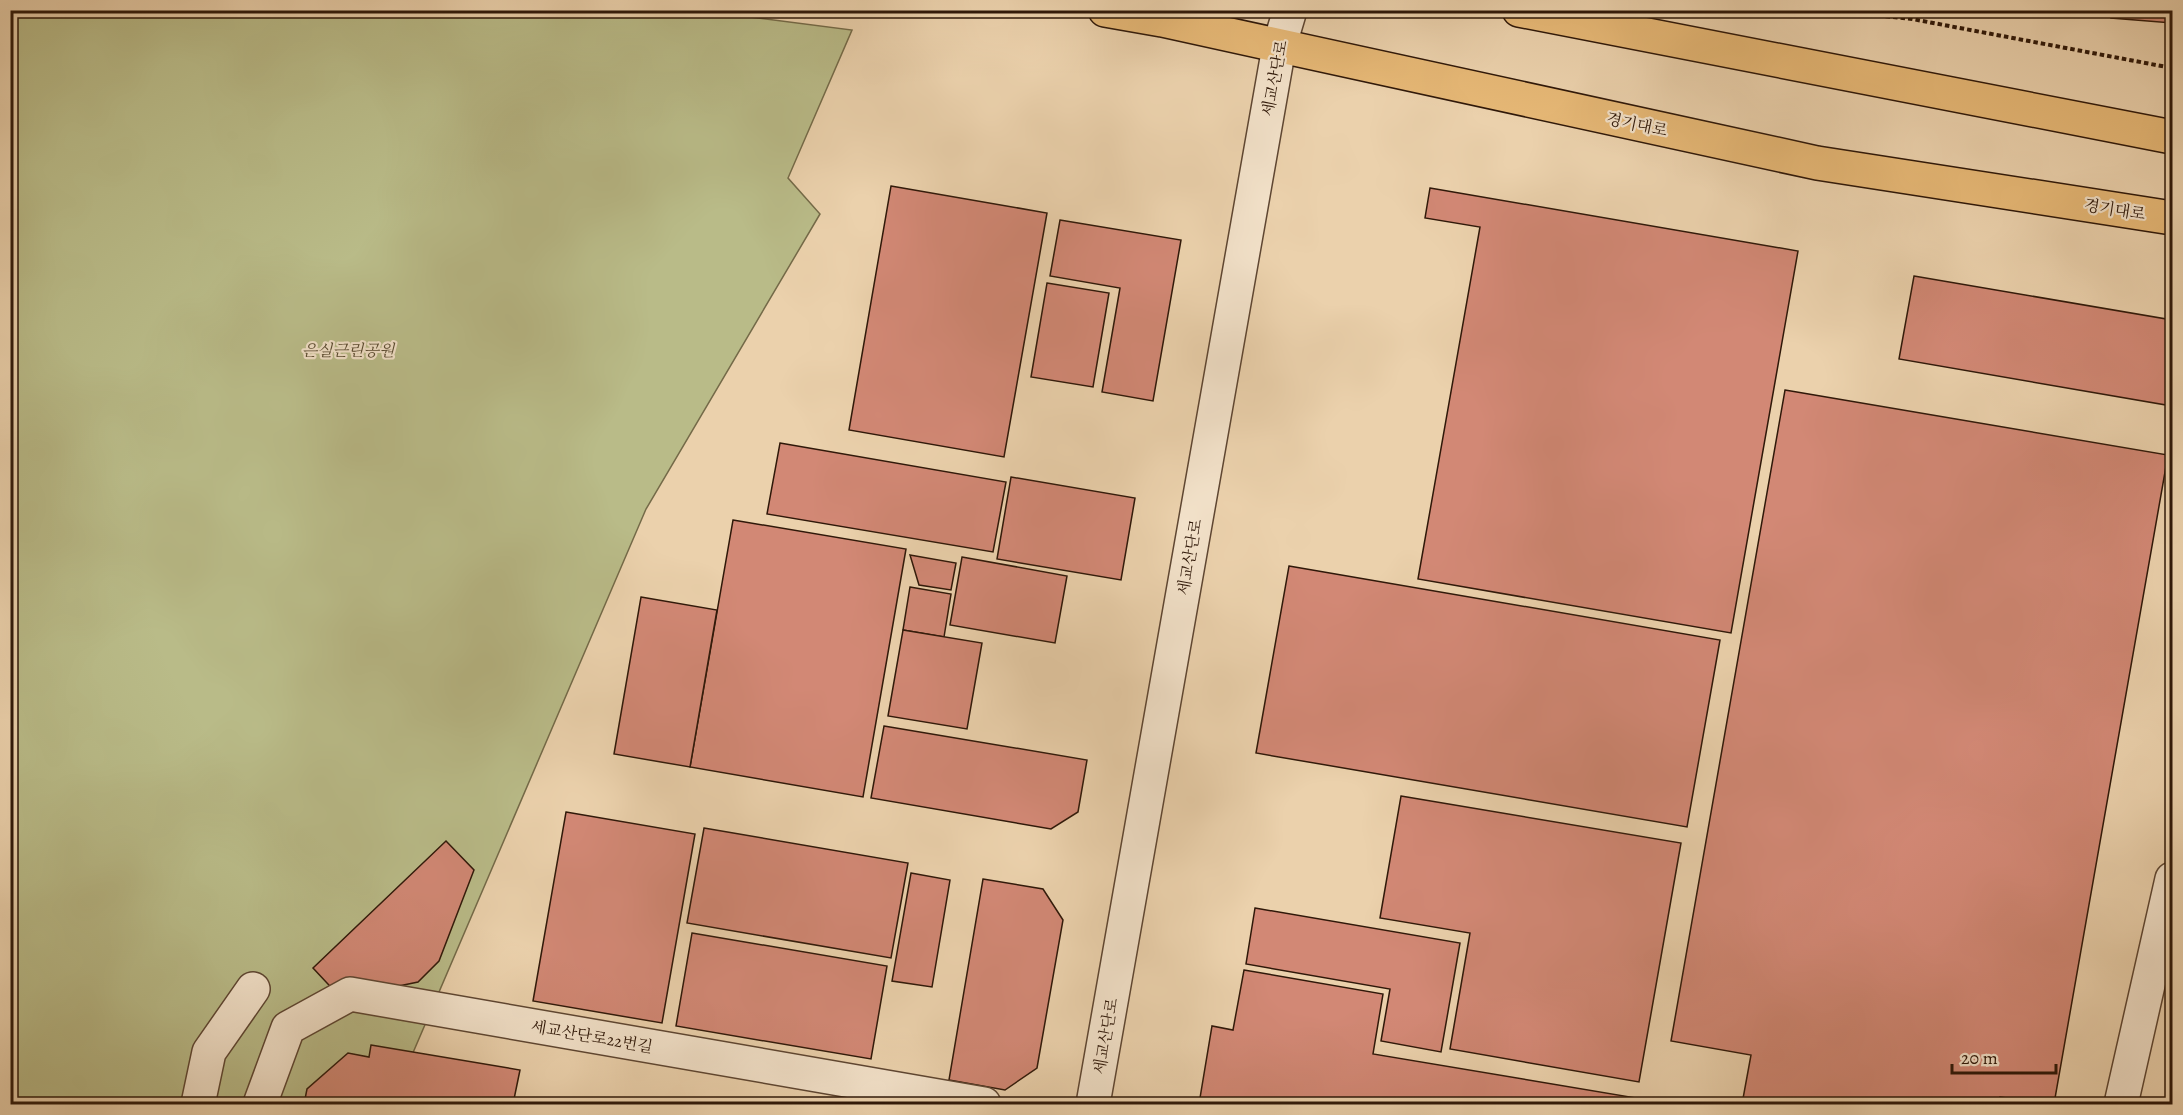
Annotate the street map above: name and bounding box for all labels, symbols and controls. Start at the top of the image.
street label: 세교산단로 [1257,38,1293,118]
street label: 경기대로 [1604,108,1670,142]
street label: 경기대로 [2083,194,2148,226]
park label: 은실근린공원 [302,340,396,362]
street label: 세교산단로 [1172,517,1208,597]
street label: 세교산단로 [1088,996,1124,1076]
street label: 세교산단로22번길 [529,1015,655,1059]
scale bar [1952,1037,2056,1075]
text: 20 m [1961,1046,1998,1070]

